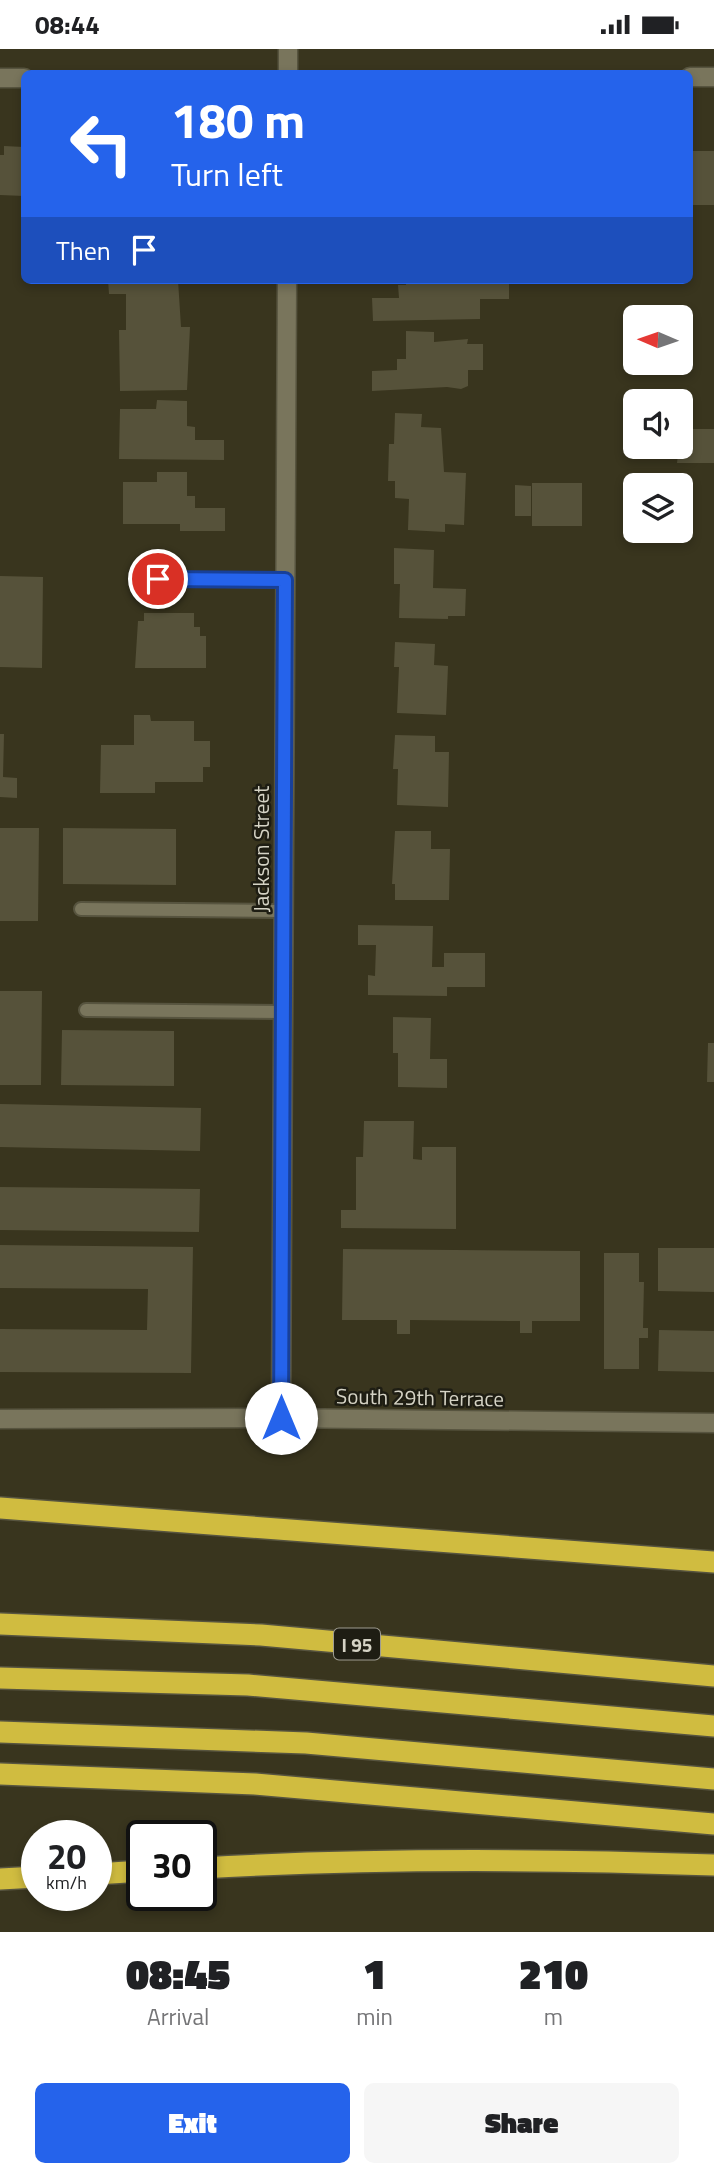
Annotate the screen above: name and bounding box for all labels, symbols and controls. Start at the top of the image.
text: 08:44 [35,5,100,44]
text: 180 m [171,82,305,157]
icon: left [56,98,147,189]
text: Turn left [171,150,283,198]
text: Then [56,231,111,270]
icon: arrive [125,231,163,269]
north arrow [623,305,693,375]
map controls [623,305,693,543]
button: sound [623,389,693,459]
button: layers [623,473,693,543]
pin [128,549,188,609]
icon: arrive [139,560,177,598]
street label: Jackson Street [245,785,277,912]
street label: South 29th Terrace [336,1380,504,1414]
position arrow [244,1381,318,1455]
road number: I 95 [334,1629,380,1659]
speed limit sign: 30 [126,1820,217,1911]
text: 20 [47,1829,86,1883]
text: km/h [46,1869,87,1896]
text: 08:45 [126,1941,230,2005]
text: 1 [363,1941,386,2005]
text: 210 [519,1941,588,2005]
text: Arrival [147,1999,209,2034]
text: min [356,1999,393,2034]
text: m [544,1999,563,2034]
button: Exit [35,2083,350,2163]
button: Share [364,2083,679,2163]

